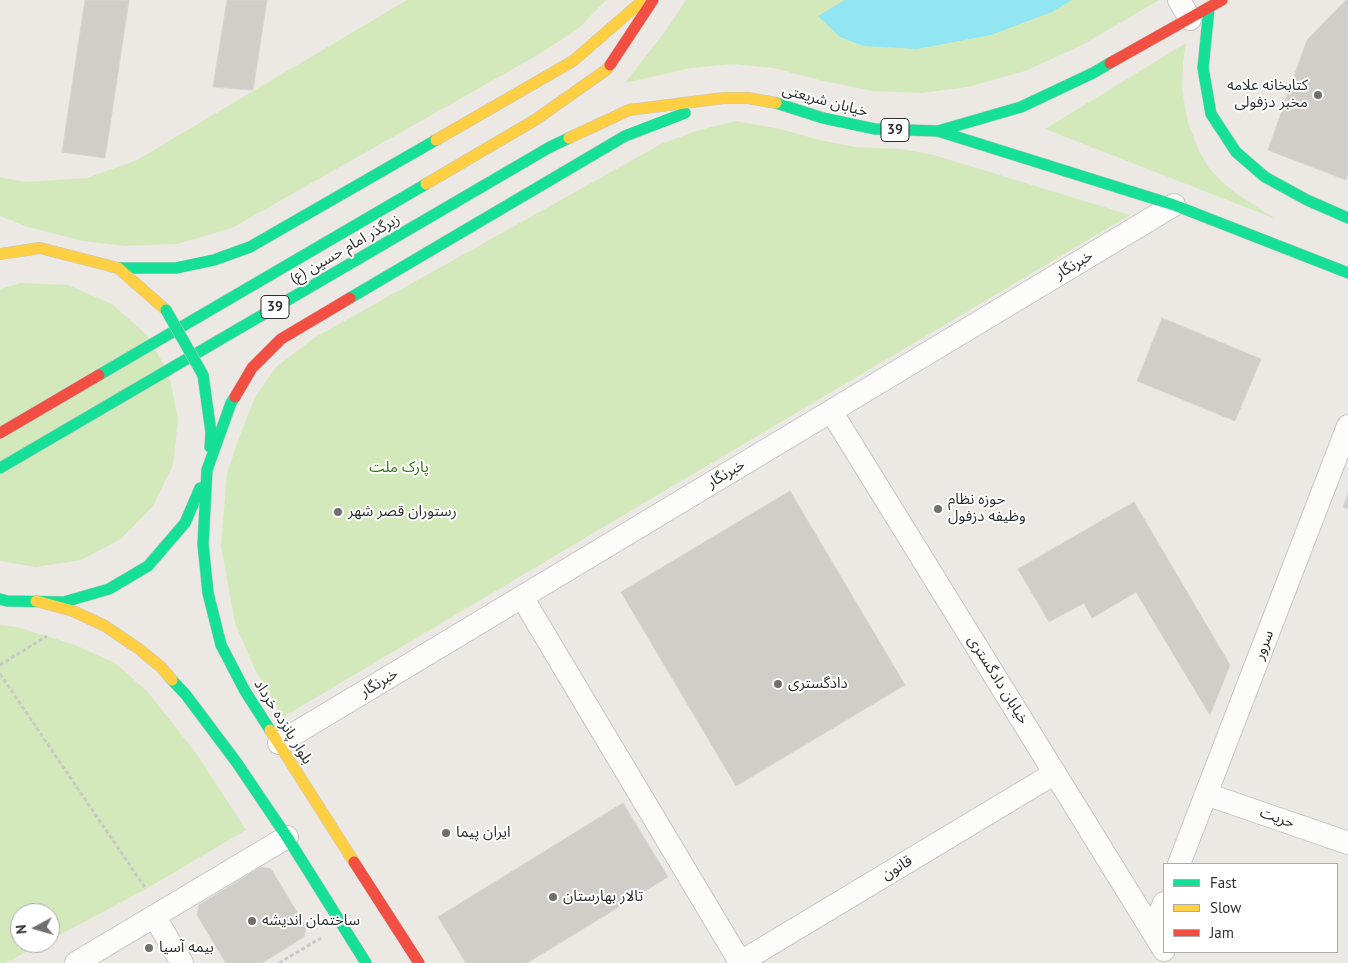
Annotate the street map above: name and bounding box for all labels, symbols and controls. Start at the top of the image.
place label: کتابخانه علامه مخبر دزفولی [1227,77,1308,112]
street label: خیابان شریعتی [780,81,870,121]
marker: کتابخانه علامه مخبر دزفولی [1312,89,1324,101]
road number: 39 [881,118,909,142]
street label: زیرگذر امام حسین (ع) [287,210,403,288]
street label: خبرنگار [1052,247,1096,283]
road number: 39 [261,296,289,318]
street label: خبرنگار [704,456,748,492]
park label: پارک ملت [369,459,429,477]
place label: حوزه نظام وظیفه دزفول [948,491,1026,526]
place label: رستوران قصر شهر [348,503,457,521]
marker: حوزه نظام وظیفه دزفول [932,503,944,515]
marker: رستوران قصر شهر [332,506,344,518]
street label: سرور [1250,628,1278,662]
street label: خیابان دادگستری [964,632,1032,728]
street label: خبرنگار [357,665,401,701]
place label: دادگستری [788,675,848,693]
street label: بلوار پانزده خرداد [250,676,316,768]
marker: دادگستری [772,678,784,690]
street label: حریت [1257,804,1297,832]
place label: ایران پیما [456,824,511,842]
marker: ایران پیما [440,827,452,839]
street label: قانون [878,852,916,884]
legend [1163,863,1338,953]
text: Fast [1210,873,1237,892]
place label: تالار بهارستان [563,888,643,906]
marker: تالار بهارستان [547,891,559,903]
text: Slow [1210,898,1241,917]
north arrow [10,903,60,953]
place label: ساختمان اندیشه [262,912,360,930]
marker: ساختمان اندیشه [246,915,258,927]
text: Jam [1210,923,1234,942]
text: N [12,924,31,935]
place label: بیمه آسیا [159,939,214,957]
marker: بیمه آسیا [143,942,155,954]

